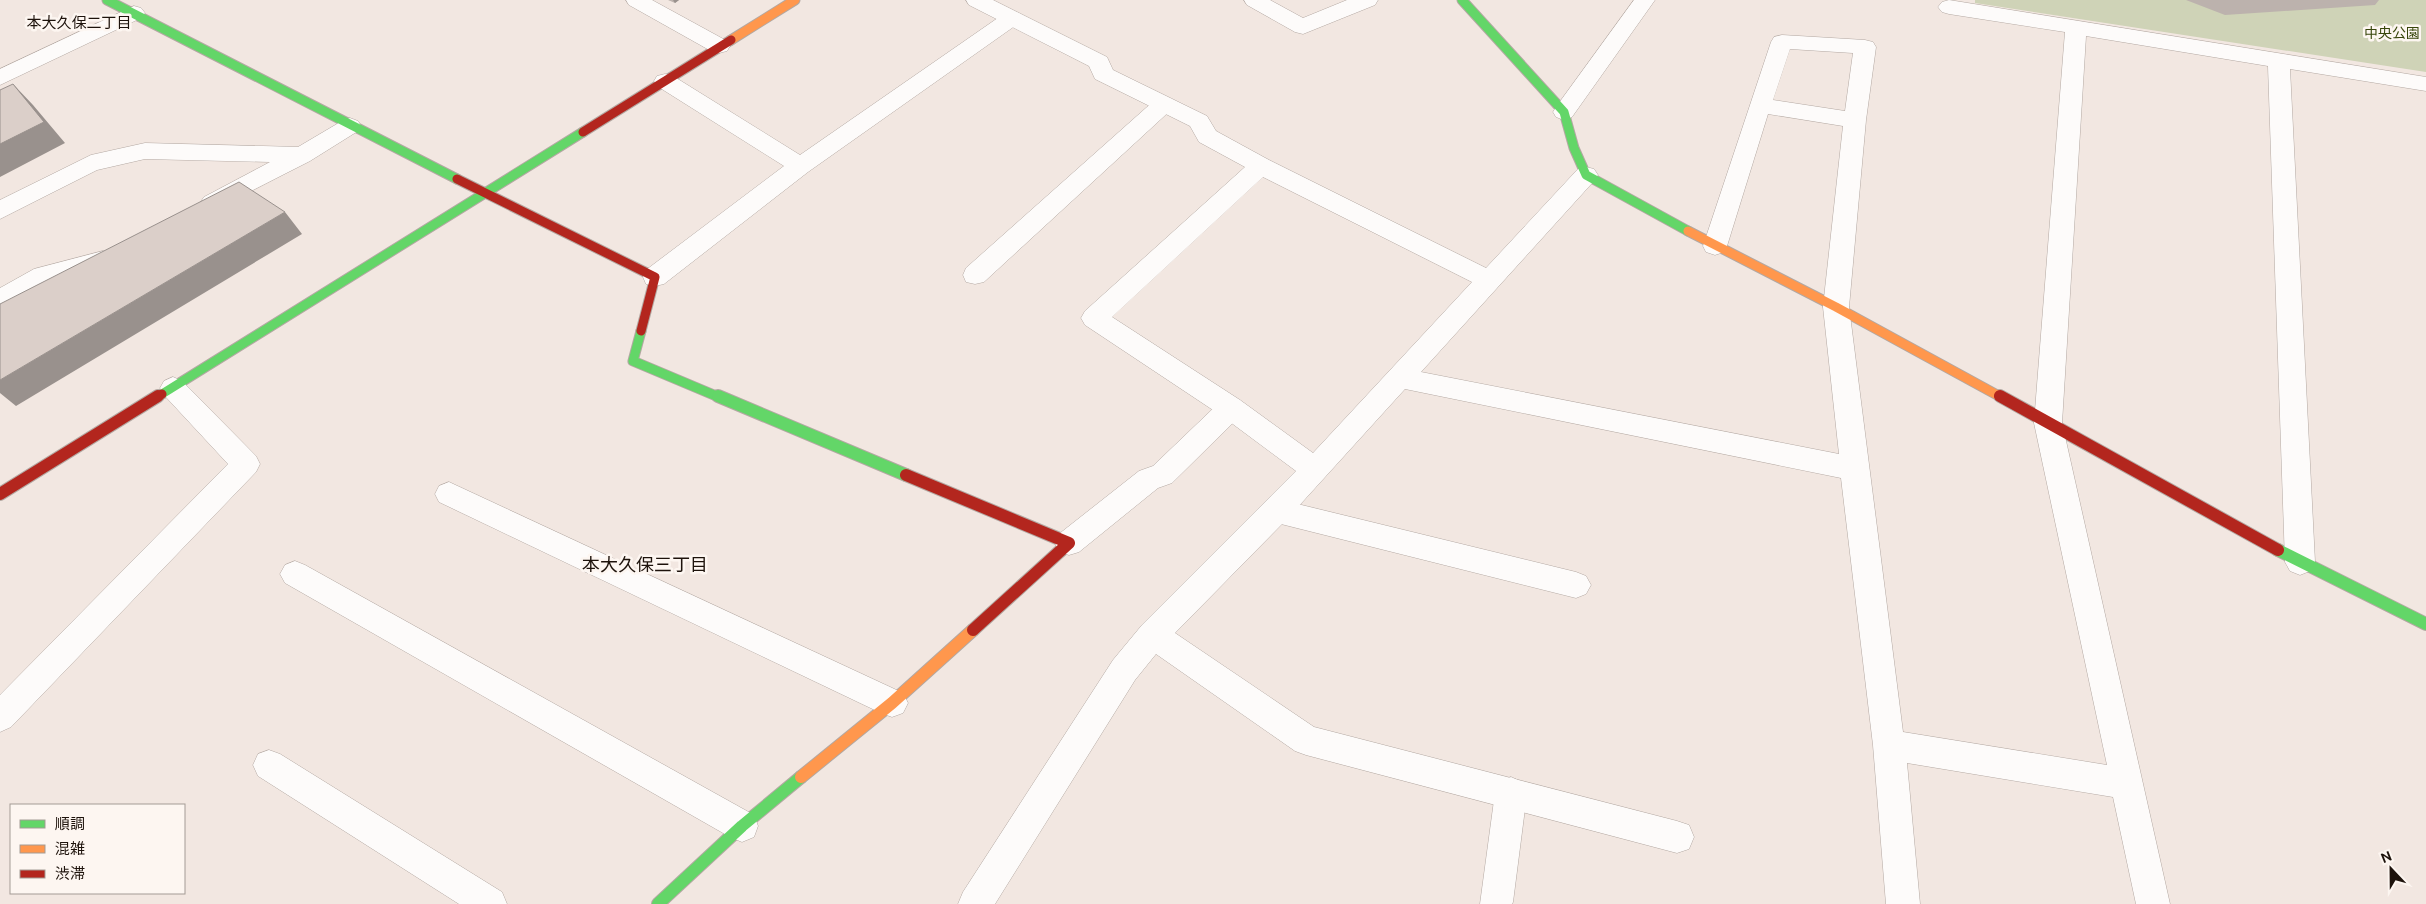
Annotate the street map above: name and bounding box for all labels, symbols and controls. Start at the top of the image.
district label: 本大久保二丁目 [26,14,132,31]
park label: 中央公園 [2364,25,2420,41]
district label: 本大久保三丁目 [582,554,708,574]
legend [10,804,185,894]
text: 順調 [55,815,85,832]
text: 混雑 [55,840,85,857]
north arrow [2366,844,2416,894]
text: N [2378,848,2394,866]
text: 渋滞 [55,865,85,882]

